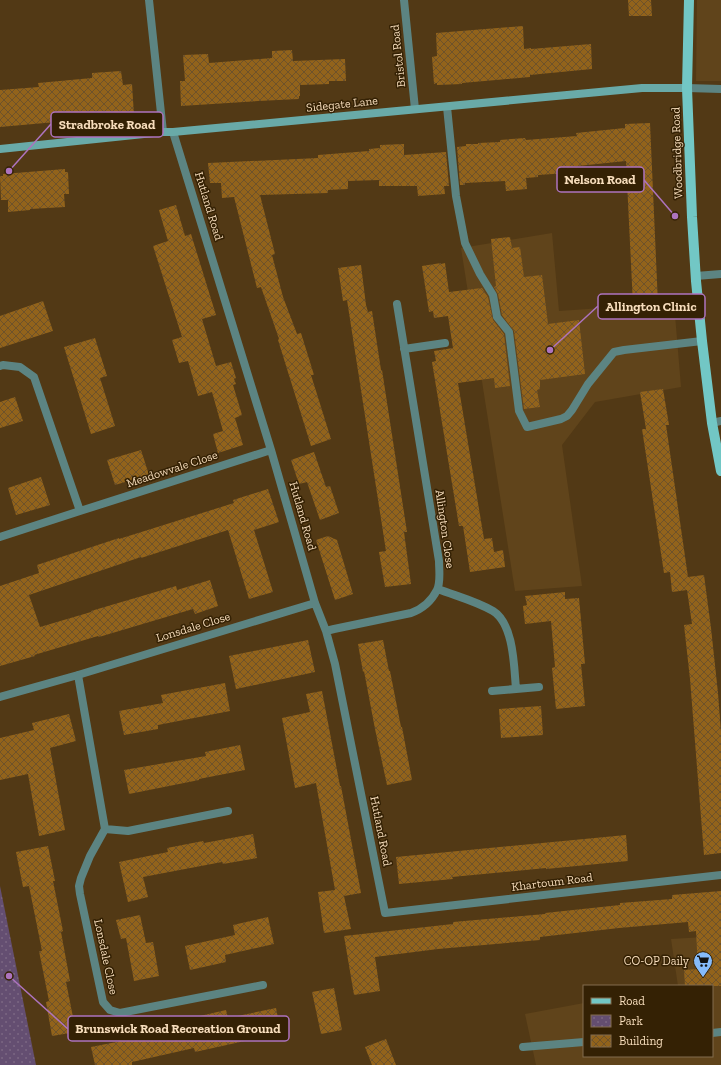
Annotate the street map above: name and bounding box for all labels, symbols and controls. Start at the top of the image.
street label: Bristol Road [388,23,408,88]
street label: Sidegate Lane [305,93,379,115]
street label: Woodbridge Road [668,107,686,199]
callout: Stradbroke Road [51,112,163,137]
text: Stradbroke Road [59,117,156,132]
callout: Nelson Road [557,167,644,192]
street label: Hutland Road [192,170,226,242]
text: Nelson Road [564,172,636,187]
callout: Allington Clinic [598,294,705,319]
text: Allington Clinic [605,299,697,314]
street label: Meadowvale Close [125,448,220,490]
street label: Hutland Road [286,480,320,552]
street label: Allington Close [433,489,457,570]
street label: Lonsdale Close [154,609,232,645]
street label: Hutland Road [367,795,395,868]
street label: Khartoum Road [511,870,594,894]
street label: Lonsdale Close [91,918,121,996]
supermarket icon: CO-OP Daily [692,950,714,978]
place label: CO-OP Daily [624,954,690,968]
legend [583,985,713,1057]
text: Road [619,994,645,1008]
text: Park [619,1014,644,1028]
callout: Brunswick Road Recreation Ground [68,1016,289,1041]
text: Brunswick Road Recreation Ground [75,1021,281,1036]
text: Building [619,1034,663,1048]

